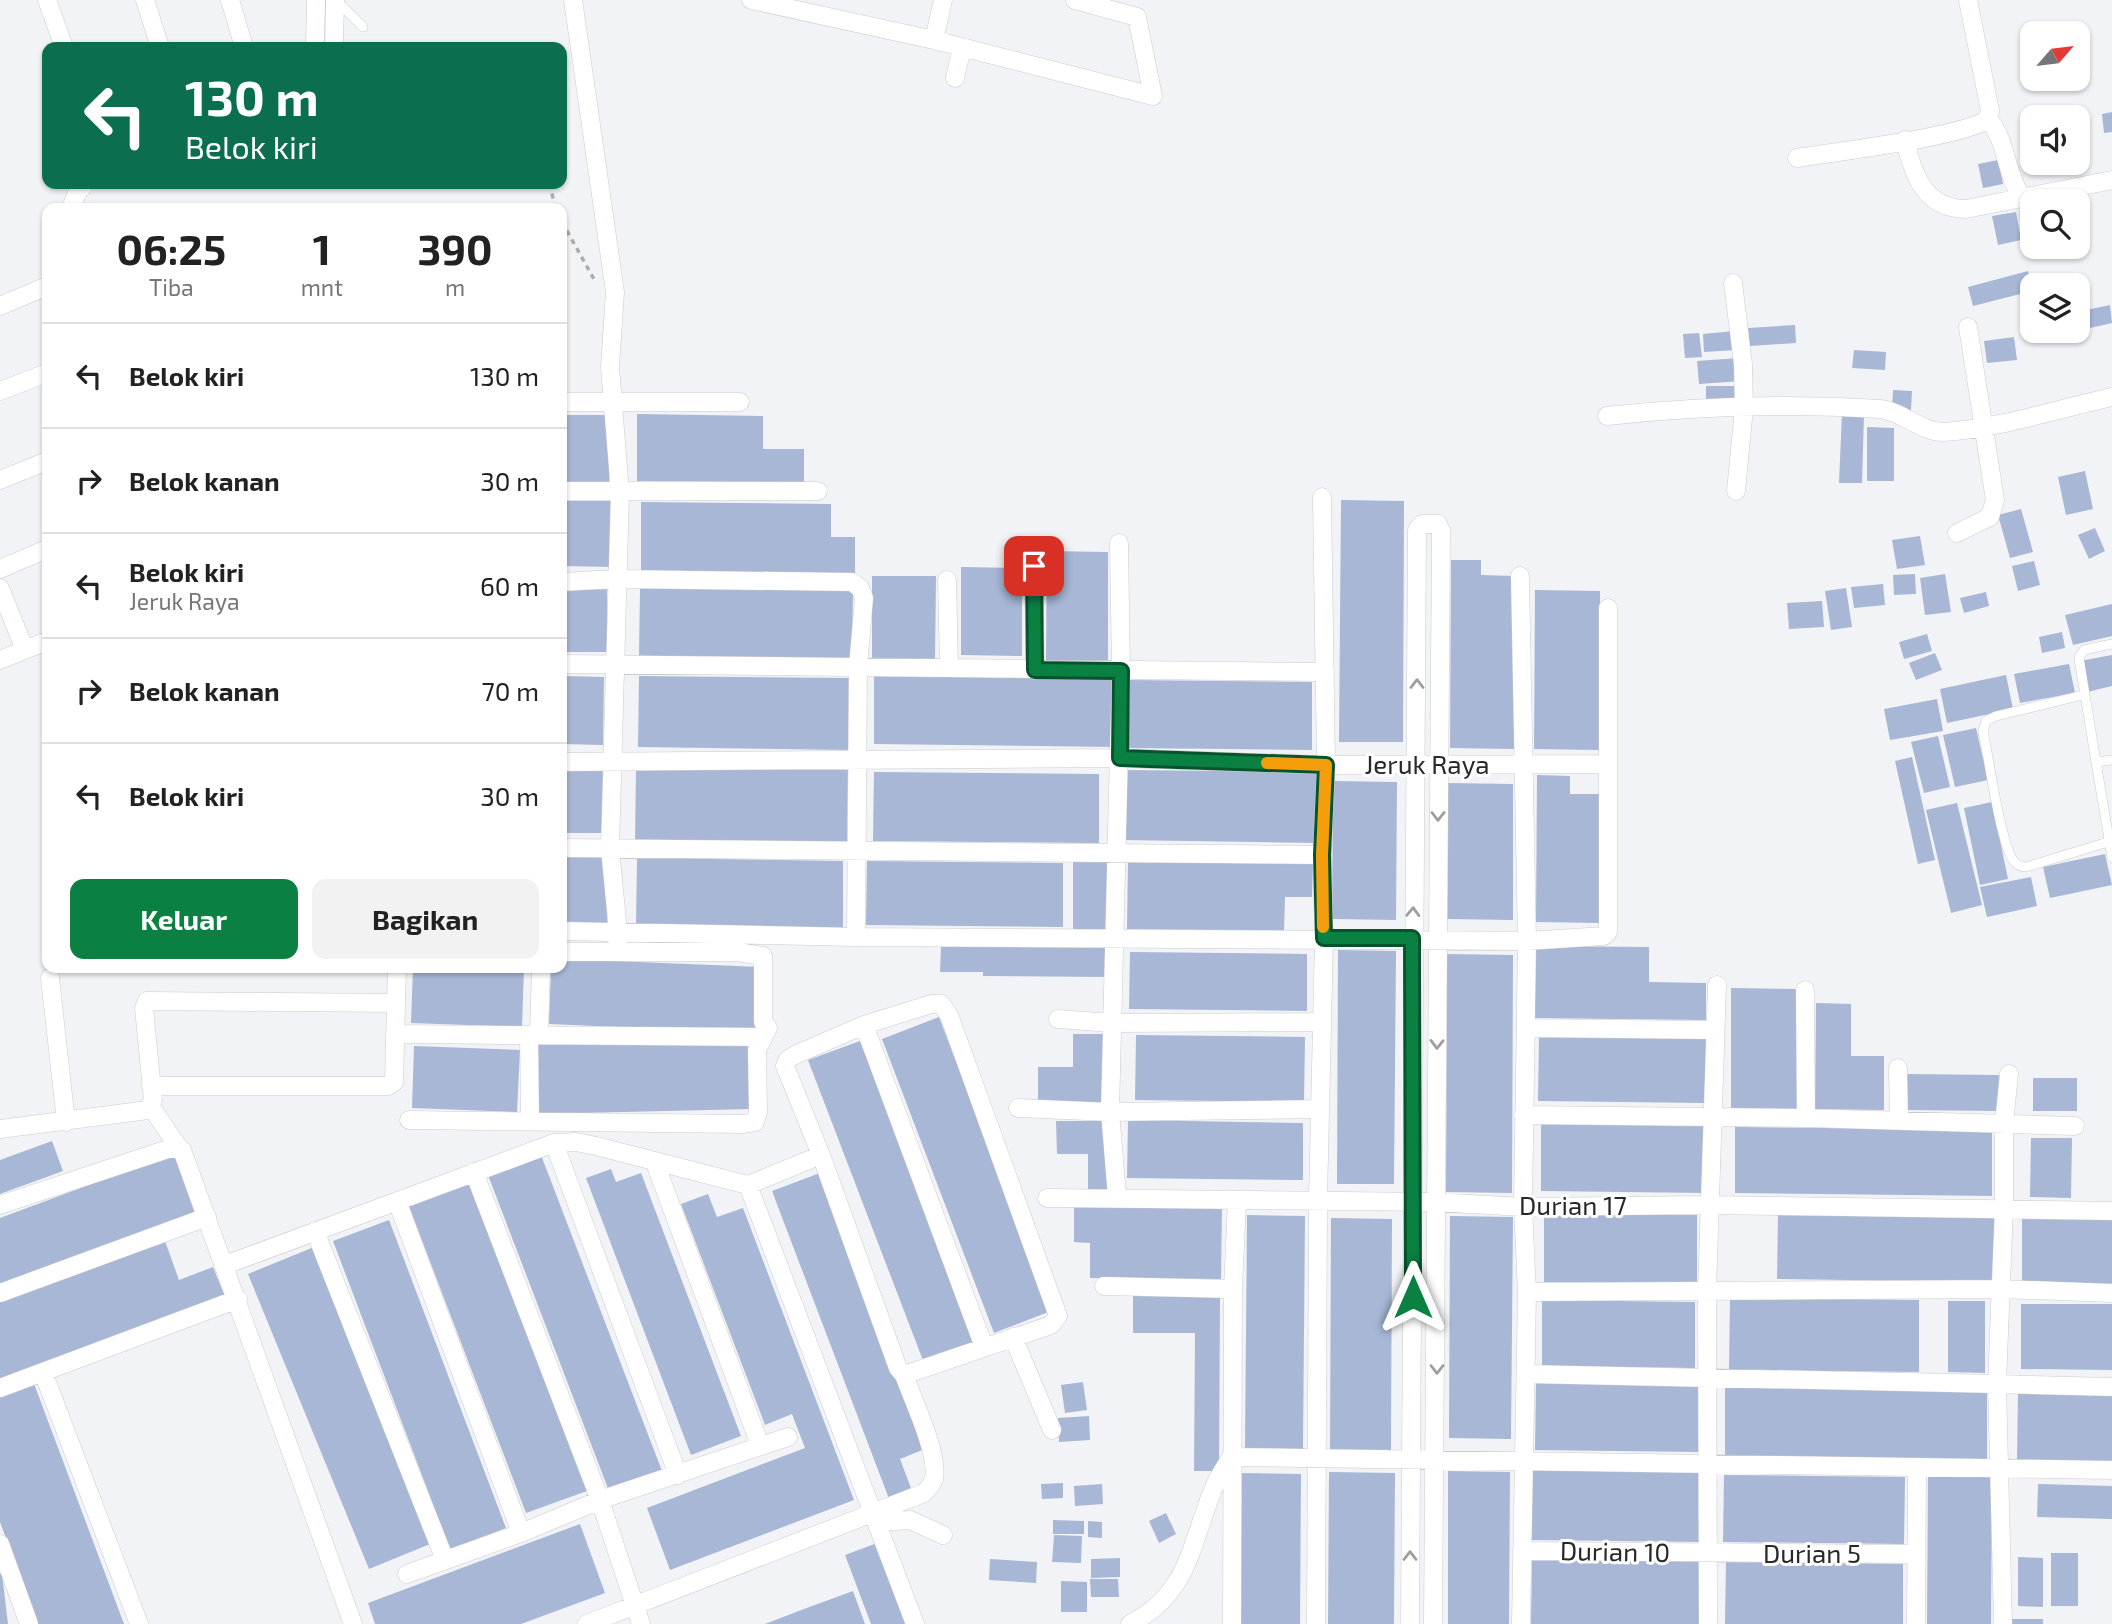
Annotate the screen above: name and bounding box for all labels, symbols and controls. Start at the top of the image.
north arrow [2020,21,2090,91]
map controls [2020,21,2090,343]
text: 130 m [185,67,319,126]
icon: left [70,70,161,161]
button: sound [2020,105,2090,175]
text: Belok kiri [185,127,318,165]
button: search [2020,189,2090,259]
text: 06:25 [116,223,226,273]
text: 1 [313,223,331,273]
text: 390 [417,223,493,273]
text: Tiba [149,273,194,301]
text: mnt [301,273,343,301]
text: m [445,273,465,301]
button: layers [2020,273,2090,343]
icon: left [70,357,108,395]
text: Belok kiri [129,360,244,391]
text: 130 m [470,360,539,391]
icon: right [70,462,108,500]
text: Belok kanan [129,465,280,496]
text: 30 m [480,465,539,496]
pin [1004,536,1064,596]
icon: arrive [1015,547,1053,585]
text: Belok kiri [129,556,244,587]
icon: left [70,567,108,605]
text: 60 m [480,570,539,601]
text: Jeruk Raya [129,587,240,615]
icon: right [70,672,108,710]
text: Belok kanan [129,675,280,706]
text: 70 m [481,675,539,706]
one-way arrow [1409,679,1425,689]
street label: Jeruk Raya [1364,748,1490,779]
icon: left [70,777,108,815]
text: Belok kiri [129,780,244,811]
text: 30 m [480,780,539,811]
one-way arrow [1431,811,1446,822]
button: Keluar [70,879,298,959]
button: Bagikan [312,879,539,959]
one-way arrow [1406,906,1421,917]
one-way arrow [1429,1039,1444,1050]
street label: Durian 17 [1519,1189,1627,1220]
position arrow [1376,1260,1450,1334]
one-way arrow [1429,1364,1444,1375]
street label: Durian 10 [1560,1534,1670,1567]
street label: Durian 5 [1763,1537,1861,1568]
one-way arrow [1402,1550,1418,1561]

